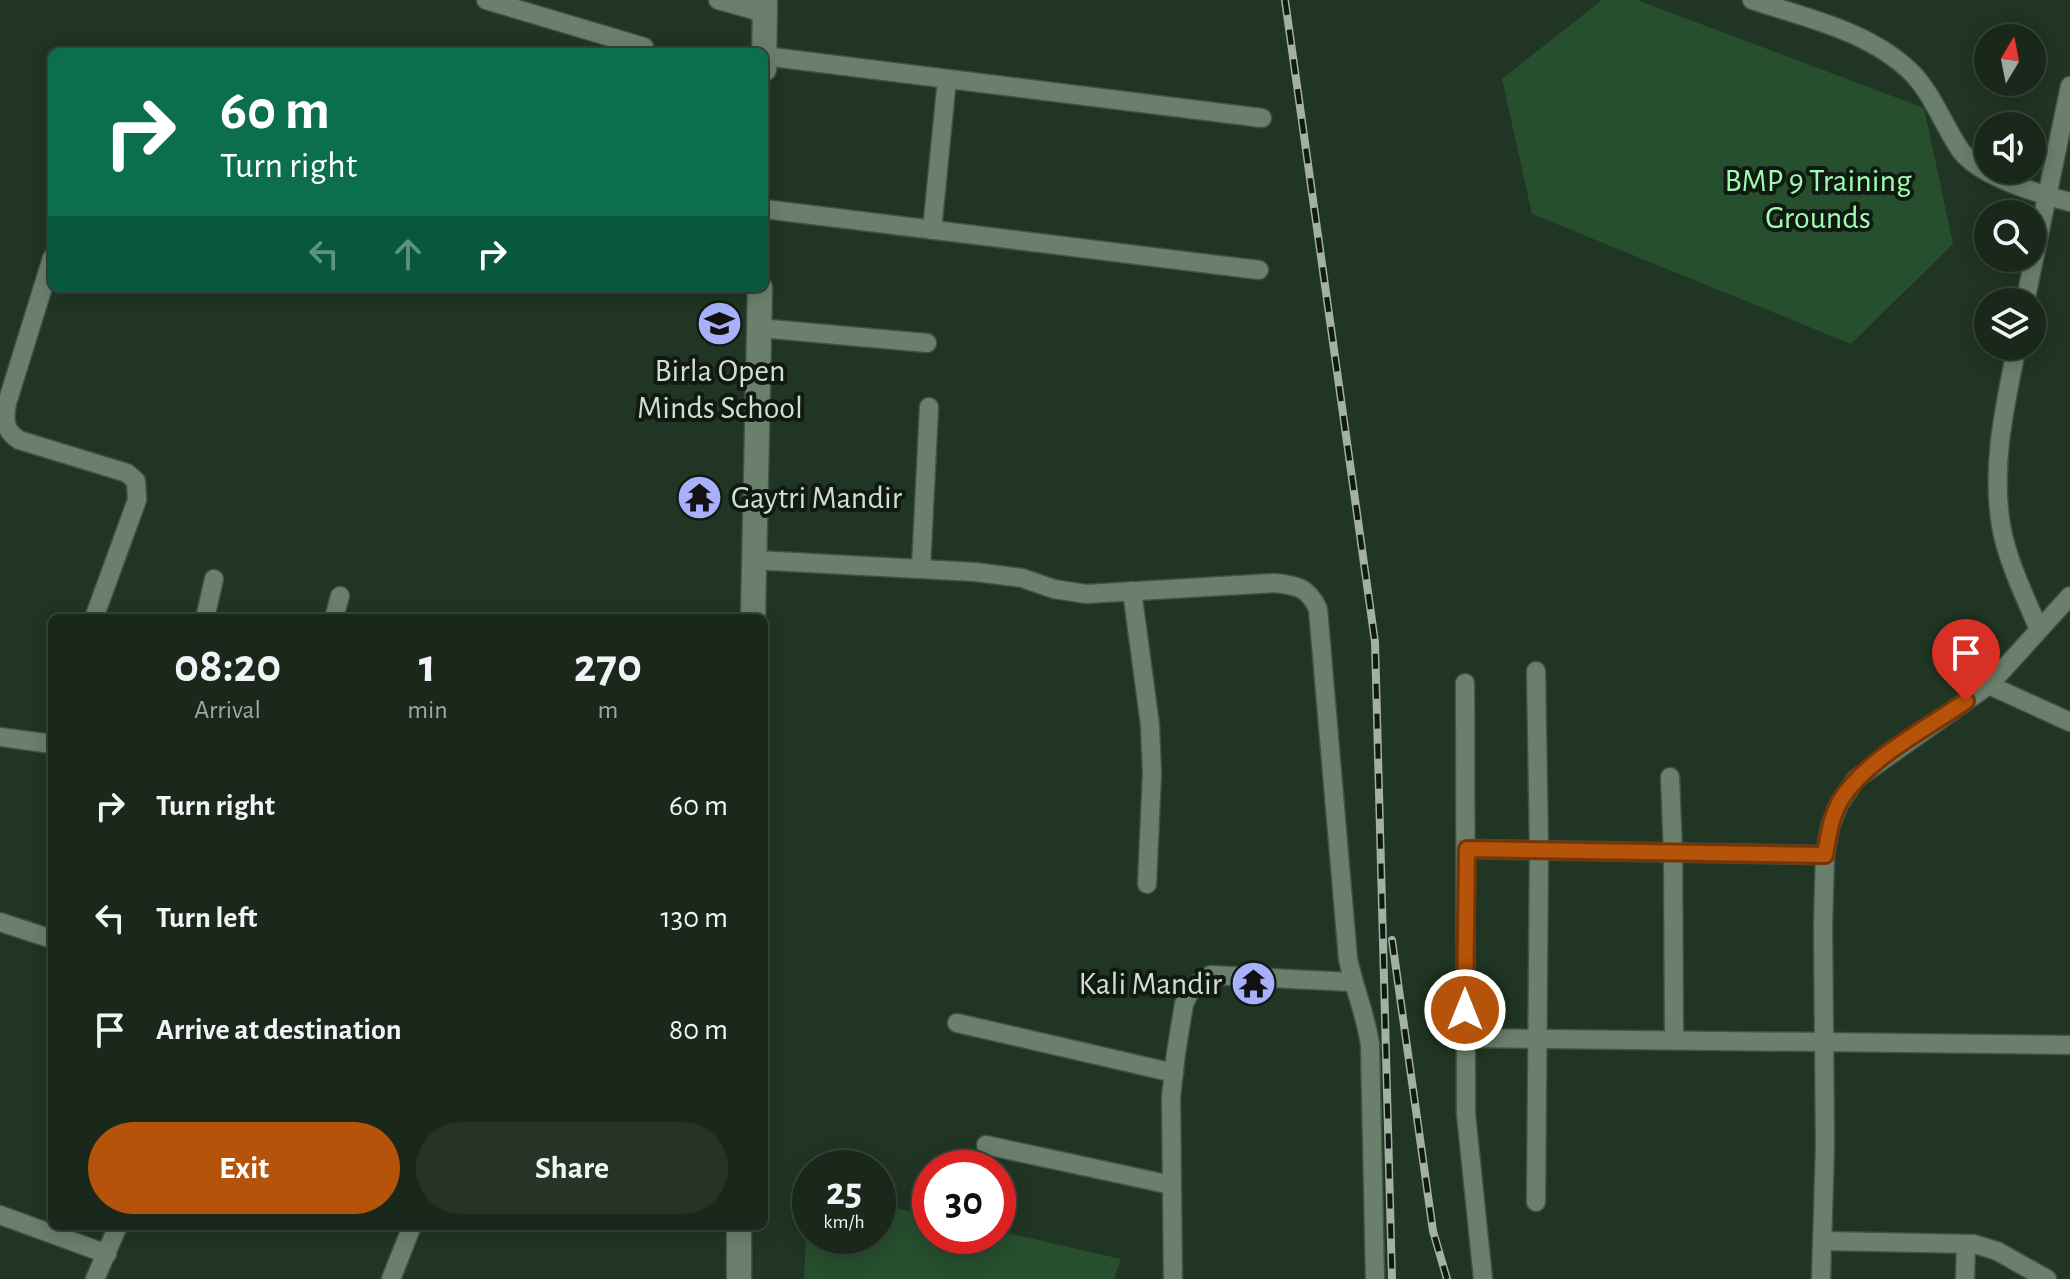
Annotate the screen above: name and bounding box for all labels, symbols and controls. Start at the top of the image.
north arrow [1974,24,2046,96]
map controls [1974,24,2046,360]
icon: right [88,80,192,184]
text: 60 m [220,83,330,139]
button: sound [1974,112,2046,184]
text: Turn right [220,148,357,184]
park label: BMP 9 Training Grounds [1724,165,1912,234]
button: search [1974,200,2046,272]
icon: left [302,232,346,276]
icon: ahead [386,232,430,276]
icon: right [470,232,514,276]
button: layers [1974,288,2046,360]
school or university icon: Birla Open Minds School [696,299,744,347]
place label: Birla Open Minds School [637,355,803,424]
temple icon: Gaytri Mandir [676,473,724,521]
place label: Gaytri Mandir [731,482,903,514]
pin [1932,619,2000,701]
icon: arrive [1944,631,1988,675]
text: 08:20 [174,643,281,691]
text: 1 [419,643,436,691]
text: 270 [574,643,642,691]
text: Arrival [194,697,261,723]
text: min [407,697,448,723]
text: m [597,697,618,723]
icon: right [88,784,132,828]
text: Turn right [156,791,275,821]
text: 60 m [669,791,728,821]
icon: left [88,896,132,940]
text: Turn left [156,903,257,933]
text: 130 m [661,903,728,933]
temple icon: Kali Mandir [1229,959,1277,1007]
place label: Kali Mandir [1079,968,1223,1000]
position arrow [1423,968,1507,1052]
icon: arrive [88,1008,132,1052]
text: Arrive at destination [156,1015,402,1045]
text: 80 m [669,1015,728,1045]
button: Exit [88,1122,400,1214]
button: Share [416,1122,728,1214]
speed limit sign: 30 [912,1150,1016,1254]
text: 25 [826,1172,862,1212]
text: km/h [823,1212,865,1232]

